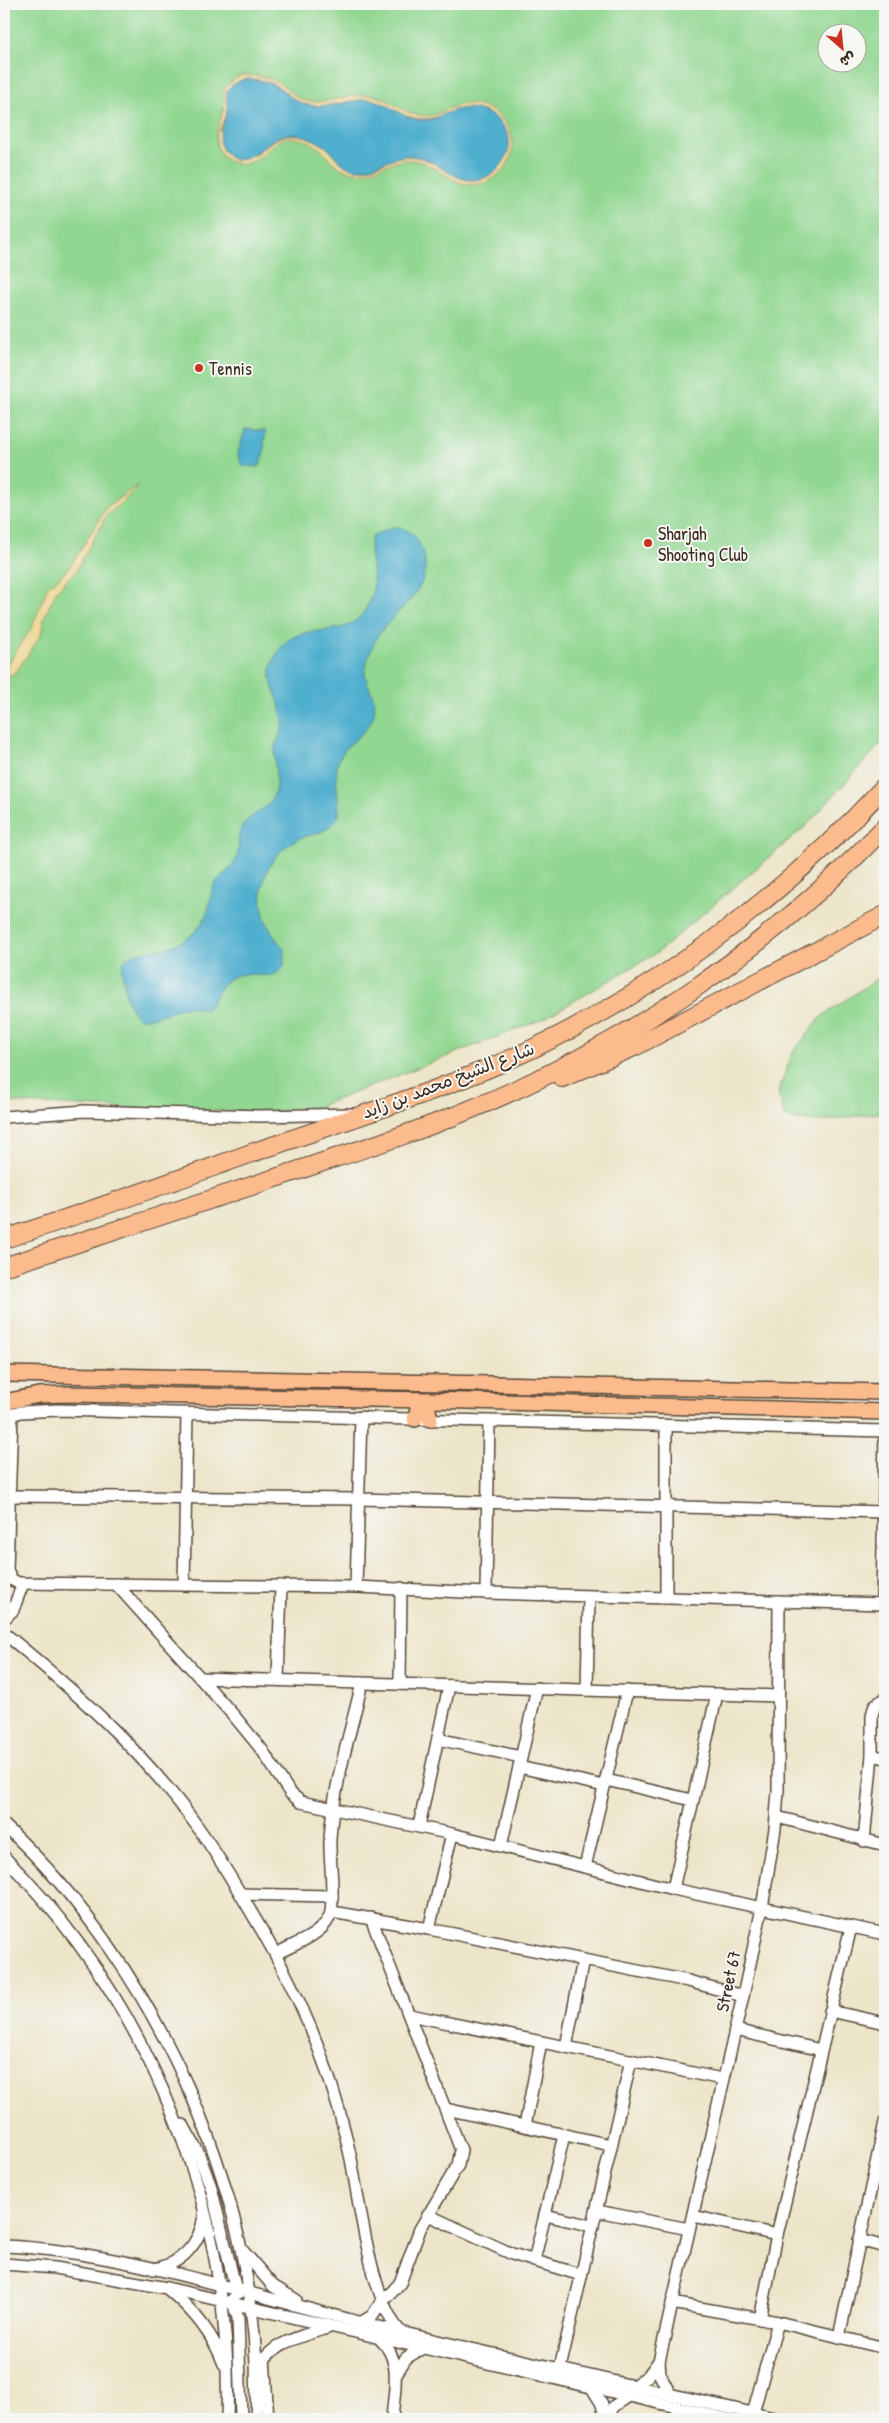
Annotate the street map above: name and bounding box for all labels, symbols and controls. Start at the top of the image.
north arrow [816,22,866,72]
text: ش [837,48,859,72]
place label: Tennis [209,356,252,381]
marker: Tennis [193,362,205,374]
place label: Sharjah Shooting Club [658,521,748,567]
marker: Sharjah Shooting Club [642,537,654,549]
street label: شارع الشيخ محمد بن زايد [358,1035,538,1125]
street label: Street 67 [709,1948,747,2014]

